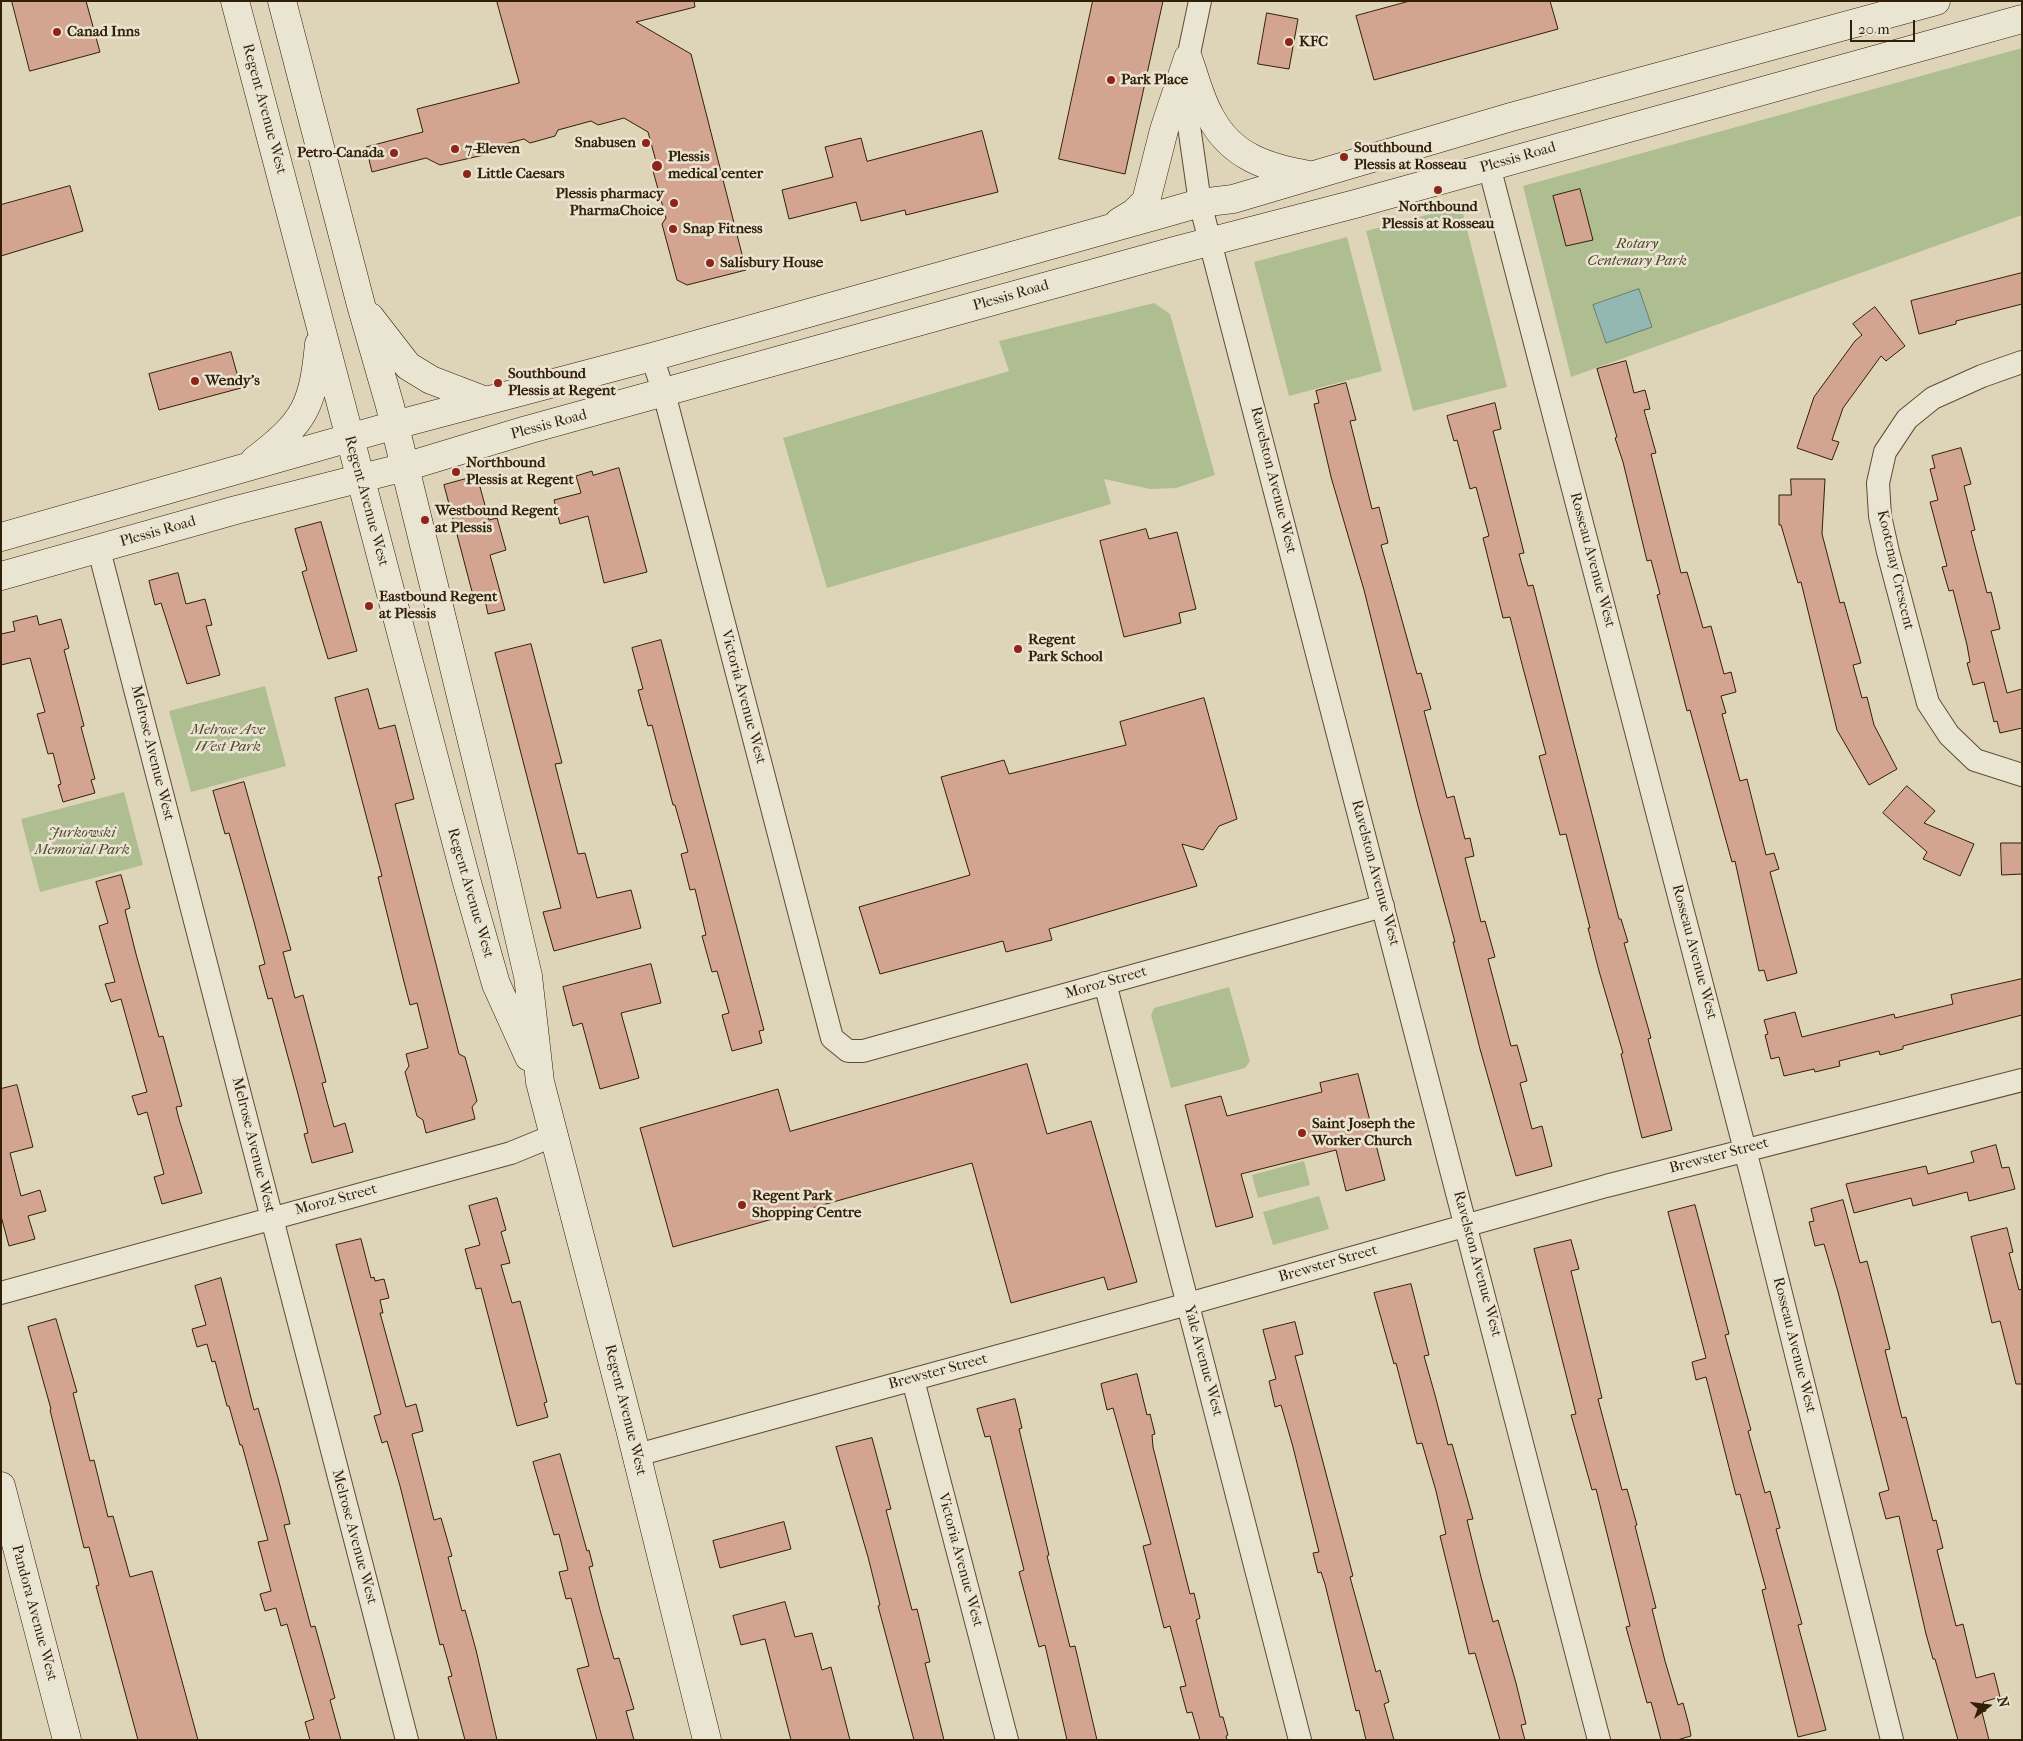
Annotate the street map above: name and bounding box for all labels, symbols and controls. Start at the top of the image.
scale bar [1853,10,1918,42]
text: 20 m [1858,20,1890,38]
place label: Canad Inns [67,23,140,41]
marker: Canad Inns [51,26,63,38]
place label: KFC [1299,33,1328,51]
marker: KFC [1283,36,1295,48]
street label: Regent Avenue West [238,42,290,176]
place label: Park Place [1121,71,1188,89]
marker: Park Place [1105,74,1117,86]
place label: Snabusen [575,134,636,152]
marker: Snabusen [640,137,652,149]
place label: Southbound Plessis at Rosseau [1354,139,1466,174]
street label: Plessis Road [1478,139,1558,177]
place label: 7-Eleven [465,140,520,158]
marker: 7-Eleven [449,143,461,155]
place label: Petro-Canada [297,144,384,162]
marker: Petro-Canada [388,147,400,159]
place label: Plessis medical center [668,148,763,183]
marker: Southbound Plessis at Rosseau [1338,151,1350,163]
marker: Plessis medical center [650,159,664,173]
place label: Little Caesars [477,165,565,183]
marker: Little Caesars [461,168,473,180]
marker: Northbound Plessis at Rosseau [1432,184,1444,196]
place label: Plessis pharmacy PharmaChoice [556,185,664,220]
marker: Plessis pharmacy PharmaChoice [668,197,680,209]
place label: Northbound Plessis at Rosseau [1382,198,1494,233]
place label: Snap Fitness [683,220,763,238]
marker: Snap Fitness [667,223,679,235]
park label: Rotary Centenary Park [1587,235,1687,270]
place label: Salisbury House [720,254,823,272]
marker: Salisbury House [704,257,716,269]
street label: Plessis Road [971,277,1051,315]
place label: Southbound Plessis at Regent [508,365,616,400]
place label: Wendy's [205,372,260,390]
marker: Wendy's [189,375,201,387]
marker: Southbound Plessis at Regent [492,377,504,389]
street label: Ravelston Avenue West [1246,405,1300,555]
street label: Plessis Road [509,406,589,444]
street label: Regent Avenue West [340,434,392,568]
place label: Northbound Plessis at Regent [466,454,574,489]
marker: Northbound Plessis at Regent [450,466,462,478]
street label: Rosseau Avenue West [1565,491,1619,629]
place label: Westbound Regent at Plessis [435,502,558,537]
street label: Kootenay Crescent [1872,508,1918,632]
street label: Plessis Road [118,513,198,551]
marker: Westbound Regent at Plessis [419,514,431,526]
place label: Eastbound Regent at Plessis [379,588,497,623]
marker: Eastbound Regent at Plessis [363,600,375,612]
street label: Victoria Avenue West [716,628,770,766]
place label: Regent Park School [1028,631,1103,666]
marker: Regent Park School [1012,643,1024,655]
street label: Melrose Avenue West [126,683,178,823]
park label: Melrose Ave West Park [191,721,265,756]
street label: Ravelston Avenue West [1347,798,1403,948]
park label: Jurkowski Memorial Park [34,824,130,859]
street label: Regent Avenue West [443,826,497,960]
street label: Rosseau Avenue West [1667,883,1721,1021]
street label: Moroz Street [1063,963,1149,1003]
street label: Melrose Avenue West [227,1075,279,1215]
place label: Saint Joseph the Worker Church [1312,1115,1415,1150]
marker: Saint Joseph the Worker Church [1296,1127,1308,1139]
street label: Brewster Street [1667,1134,1771,1178]
street label: Moroz Street [293,1180,379,1220]
place label: Regent Park Shopping Centre [752,1187,861,1222]
street label: Ravelston Avenue West [1449,1189,1505,1339]
marker: Regent Park Shopping Centre [736,1199,748,1211]
street label: Brewster Street [1276,1241,1380,1287]
street label: Rosseau Avenue West [1768,1275,1820,1415]
street label: Yale Avenue West [1180,1303,1226,1419]
street label: Regent Avenue West [600,1343,650,1477]
street label: Brewster Street [886,1350,990,1394]
street label: Melrose Avenue West [327,1468,381,1606]
street label: Victoria Avenue West [933,1491,987,1629]
street label: Pandora Avenue West [7,1543,61,1683]
north arrow [1963,1681,2013,1731]
text: N [1993,1695,2013,1709]

